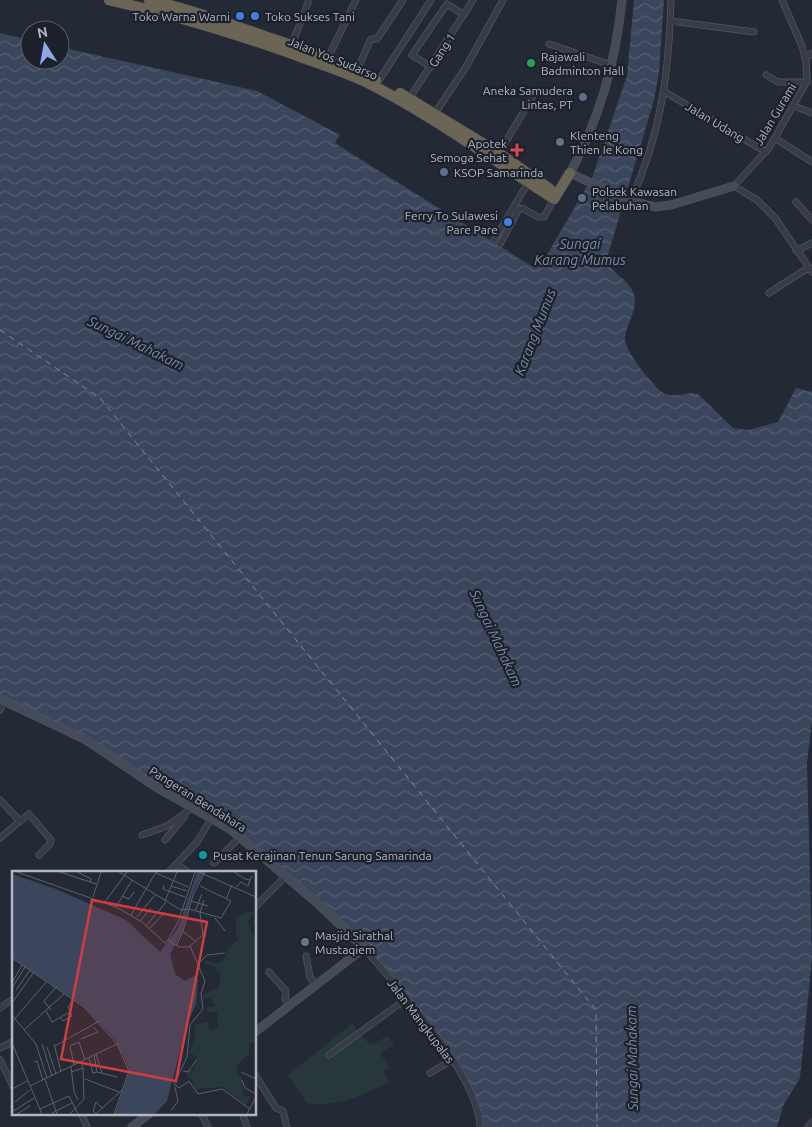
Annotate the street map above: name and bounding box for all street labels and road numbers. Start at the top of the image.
street label: Gang 1 [426,31,458,69]
street label: Jalan Yos Sudarso [286,34,380,82]
street label: Jalan Gurami [751,81,799,147]
street label: Jalan Udang [683,99,747,145]
street label: Pangeran Bendahara [147,764,249,834]
street label: Jalan Mangkupalas [385,976,457,1066]

